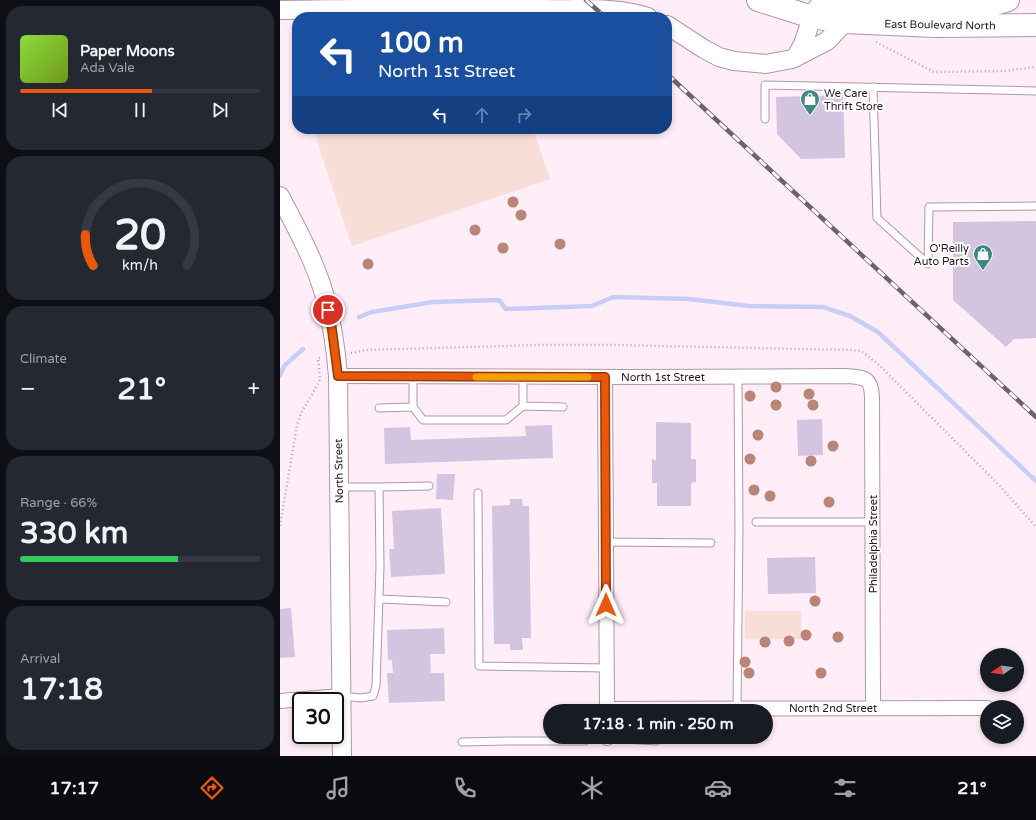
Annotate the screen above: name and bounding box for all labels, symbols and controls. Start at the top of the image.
street label: East Boulevard North [884,18,996,32]
text: 100 m [378,26,464,60]
icon: left [312,28,364,80]
text: Paper Moons [80,42,175,60]
text: Ada Vale [80,60,135,76]
text: North 1st Street [378,60,515,82]
place label: We Care Thrift Store [824,87,883,113]
shop icon: We Care Thrift Store [799,88,821,116]
icon: previous [49,99,71,121]
icon: pause [129,99,151,121]
icon: next [209,99,231,121]
icon: left [429,104,451,126]
icon: ahead [471,104,493,126]
icon: right [513,104,535,126]
text: 20 [114,211,166,261]
place label: O'Reilly Auto Parts [914,242,969,268]
shop icon: O'Reilly Auto Parts [972,243,994,271]
text: km/h [122,257,158,274]
pin [311,293,345,327]
icon: arrive [317,299,339,321]
text: Climate [20,351,67,367]
text: 21° [117,371,166,408]
street label: North 1st Street [621,371,705,384]
text: − [20,376,36,402]
text: + [248,376,260,402]
street label: North Street [332,439,346,503]
text: Range · 66% [20,495,97,511]
street label: Philadelphia Street [867,495,880,593]
text: 330 km [20,515,128,552]
position arrow [585,584,627,626]
north arrow [980,648,1024,692]
map controls [980,648,1024,744]
text: Arrival [20,651,60,667]
text: 17:18 [20,671,103,708]
speed limit sign: 30 [292,692,344,744]
button: layers [980,700,1024,744]
street label: North 2nd Street [789,702,877,715]
text: 17:18 · 1 min · 250 m [583,715,733,733]
icon: directions [198,774,226,802]
icon: music [324,774,352,802]
icon: phone [451,774,479,802]
icon: climate [578,774,606,802]
icon: car [704,774,732,802]
icon: filters [831,774,859,802]
text: 17:17 [49,777,99,799]
text: 21° [957,777,987,799]

